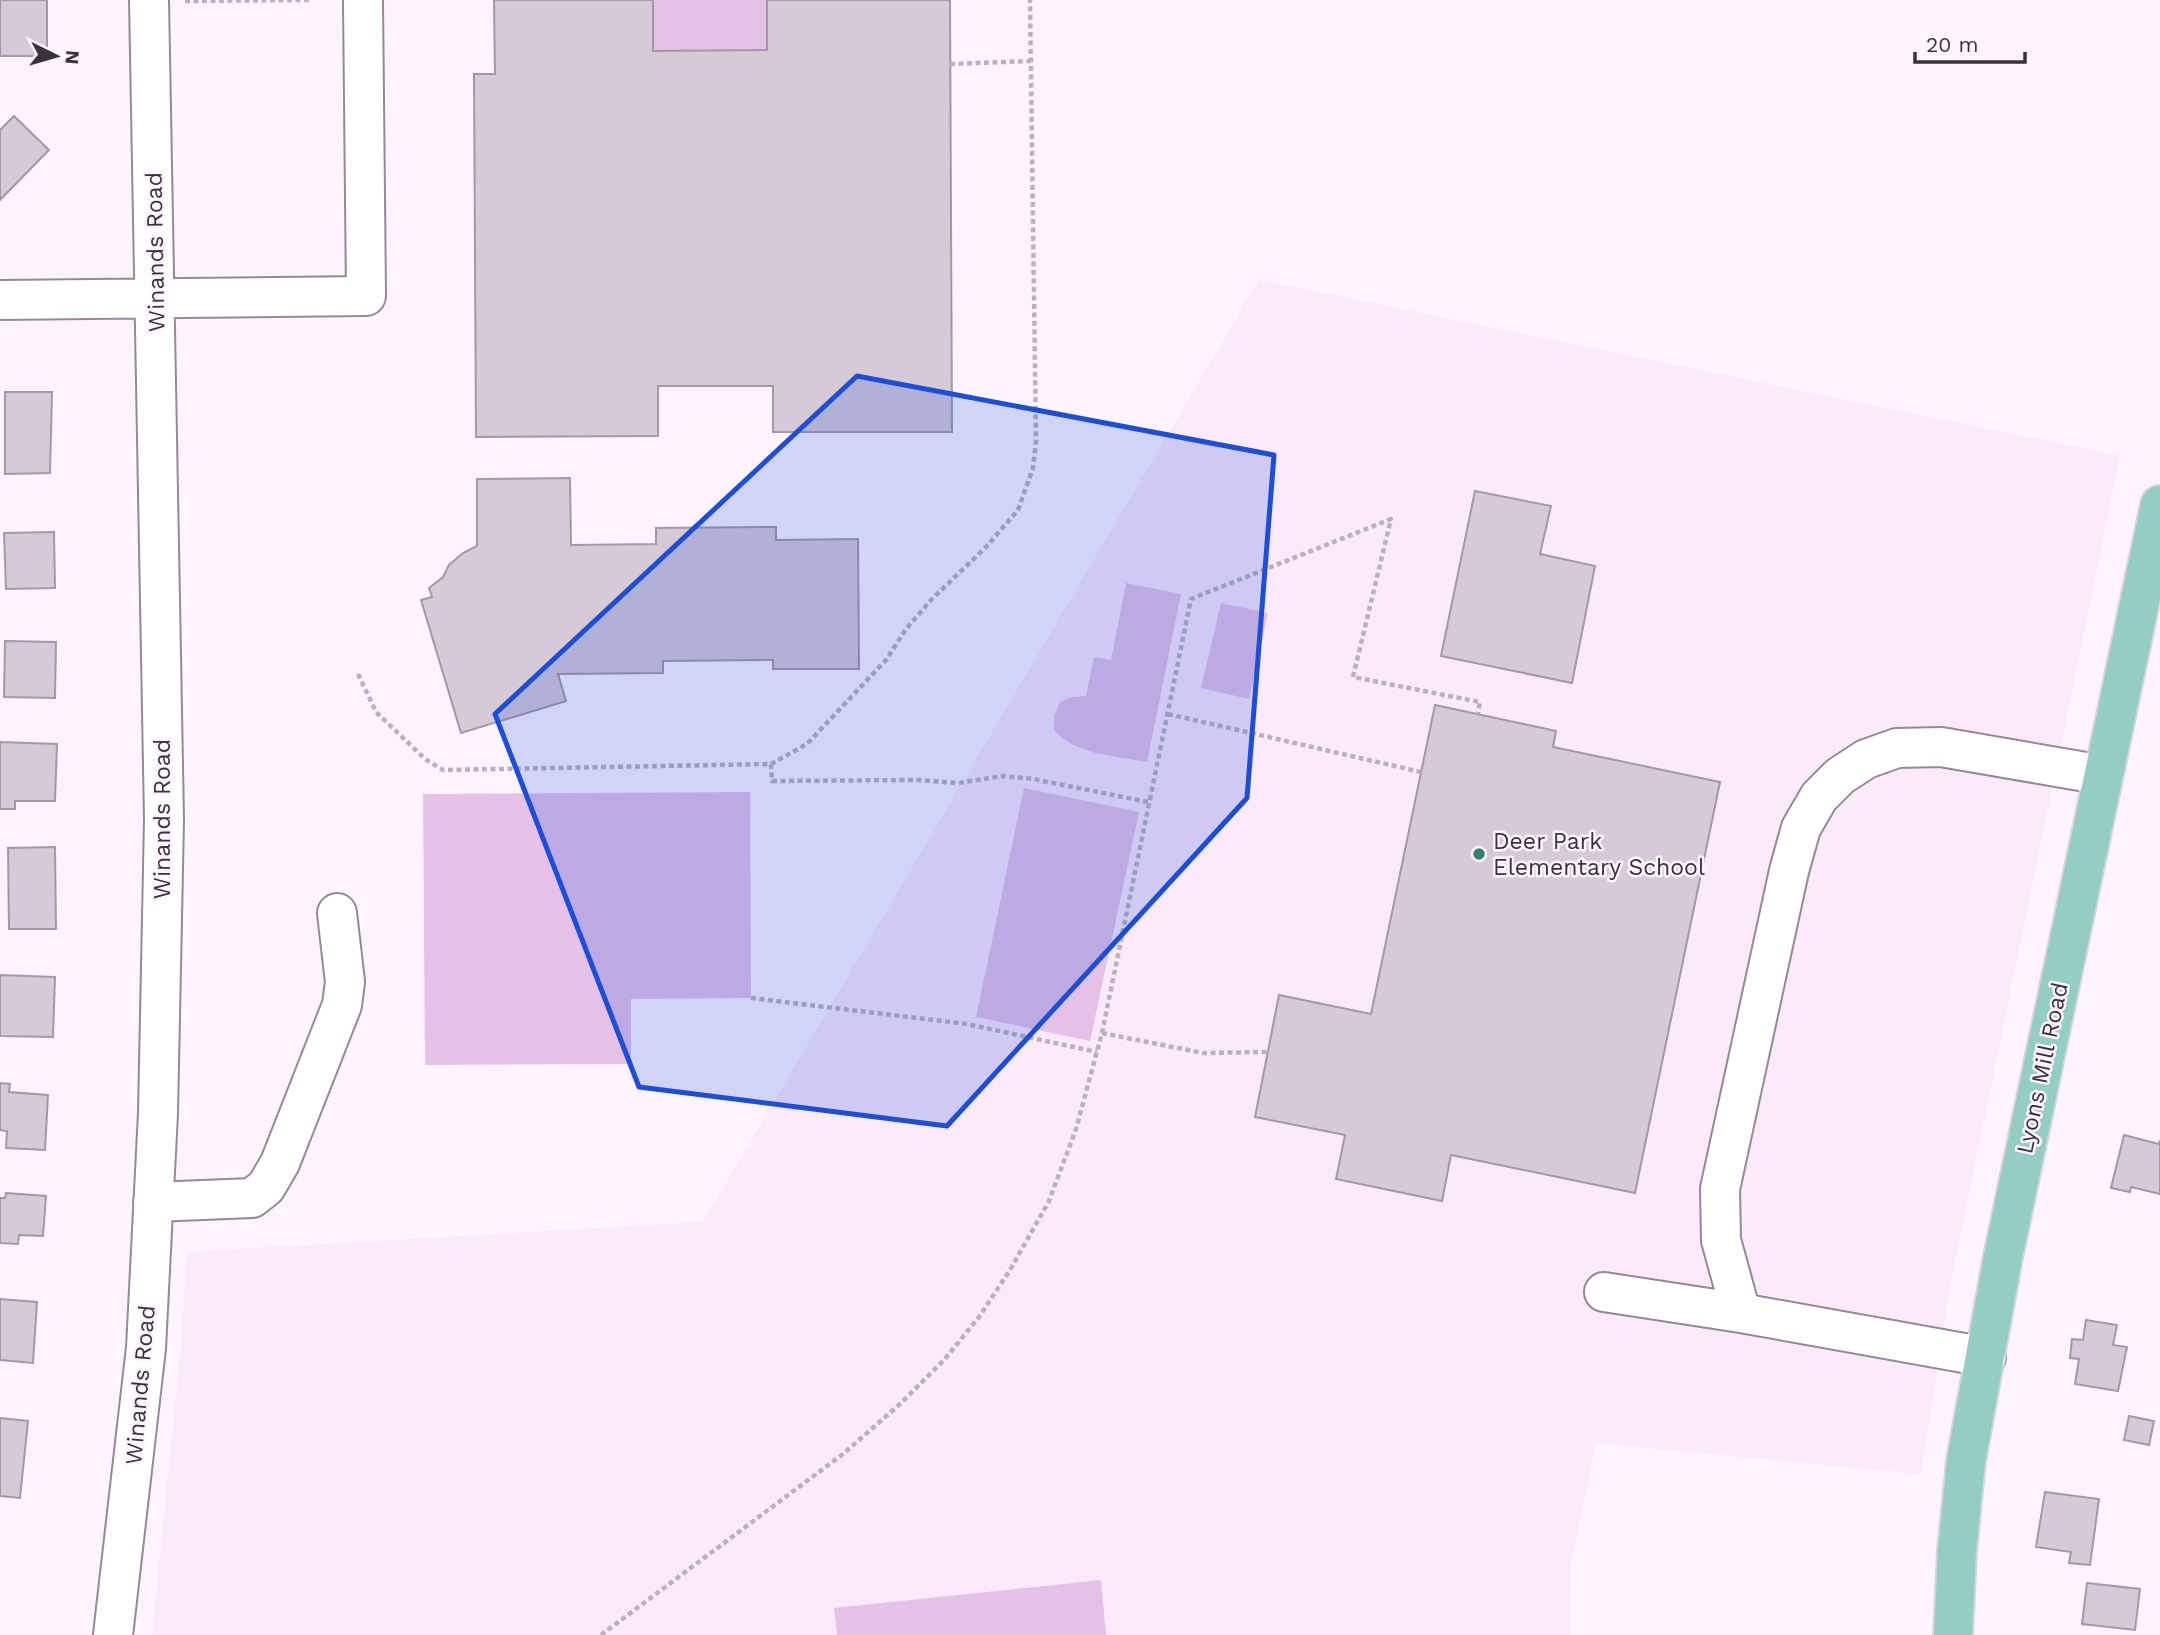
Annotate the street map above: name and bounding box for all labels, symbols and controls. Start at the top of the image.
north arrow [21,21,91,91]
scale bar [1915,21,2025,65]
text: 20 m [1926,32,1978,57]
text: N [60,49,85,65]
street label: Winands Road [141,172,170,332]
street label: Winands Road [149,739,176,899]
place label: Deer Park Elementary School [1493,828,1705,881]
marker: Deer Park Elementary School [1471,846,1487,862]
street label: Lyons Mill Road [2011,980,2074,1156]
street label: Winands Road [120,1304,161,1466]

